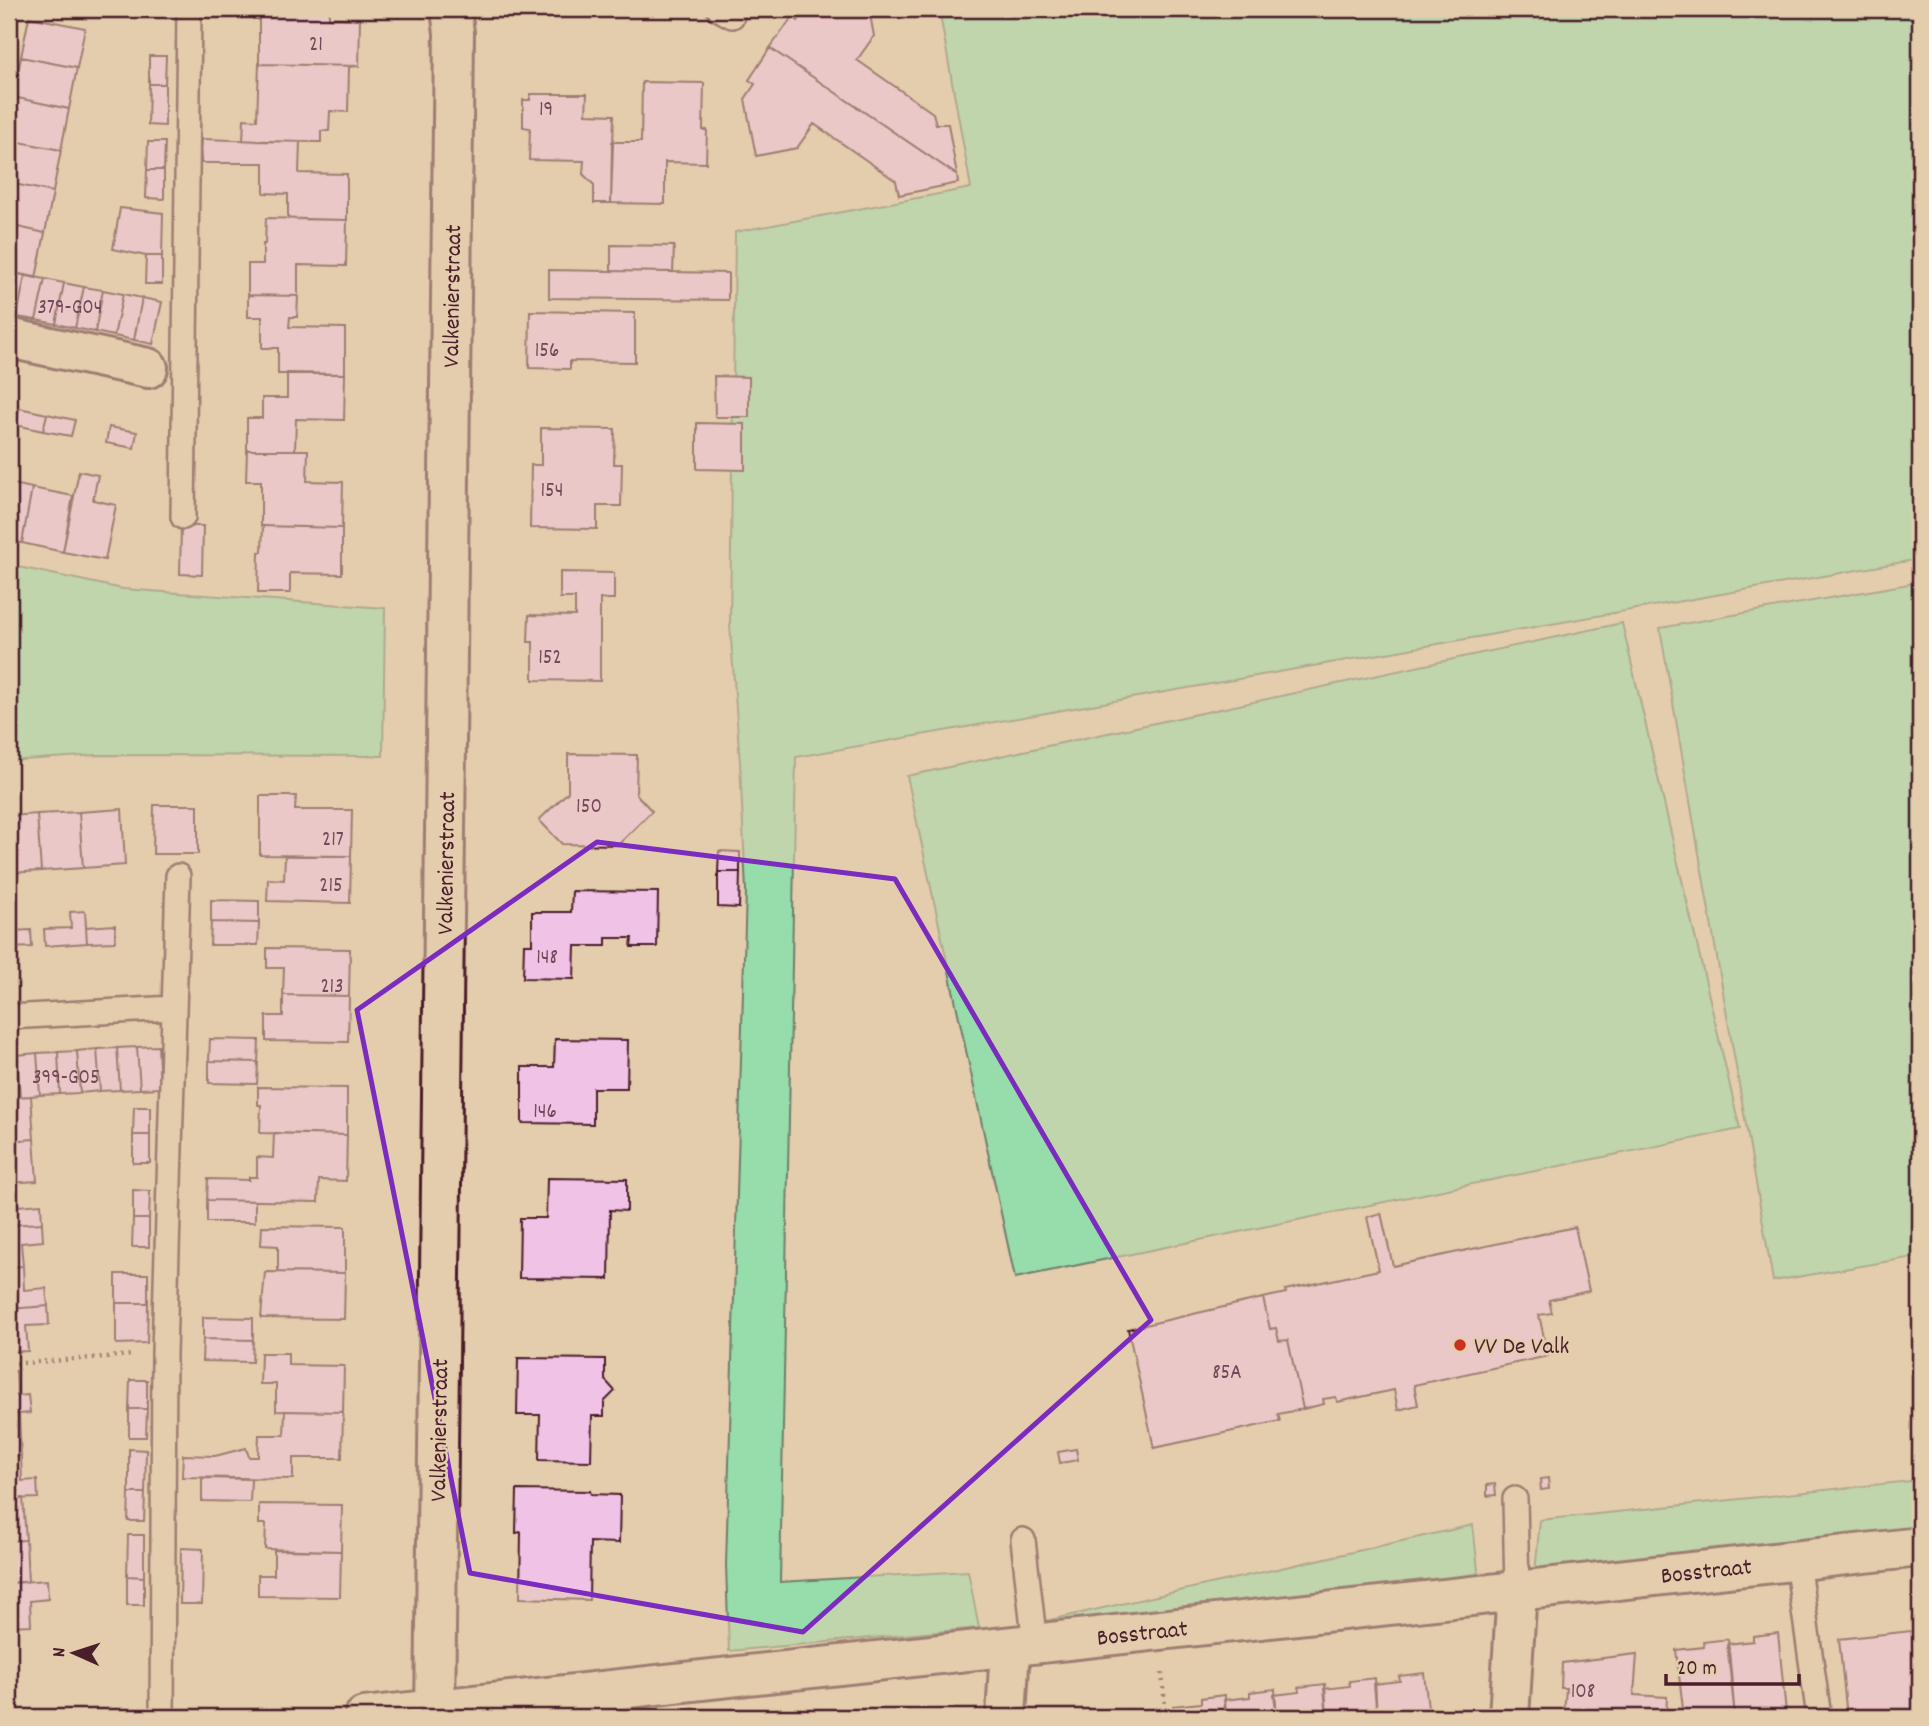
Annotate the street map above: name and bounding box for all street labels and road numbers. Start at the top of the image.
street label: Valkenierstraat [436,224,472,368]
street label: Valkenierstraat [430,791,466,935]
street label: Valkenierstraat [423,1358,459,1502]
street label: Bosstraat [1659,1551,1754,1595]
street label: Bosstraat [1095,1613,1190,1657]

